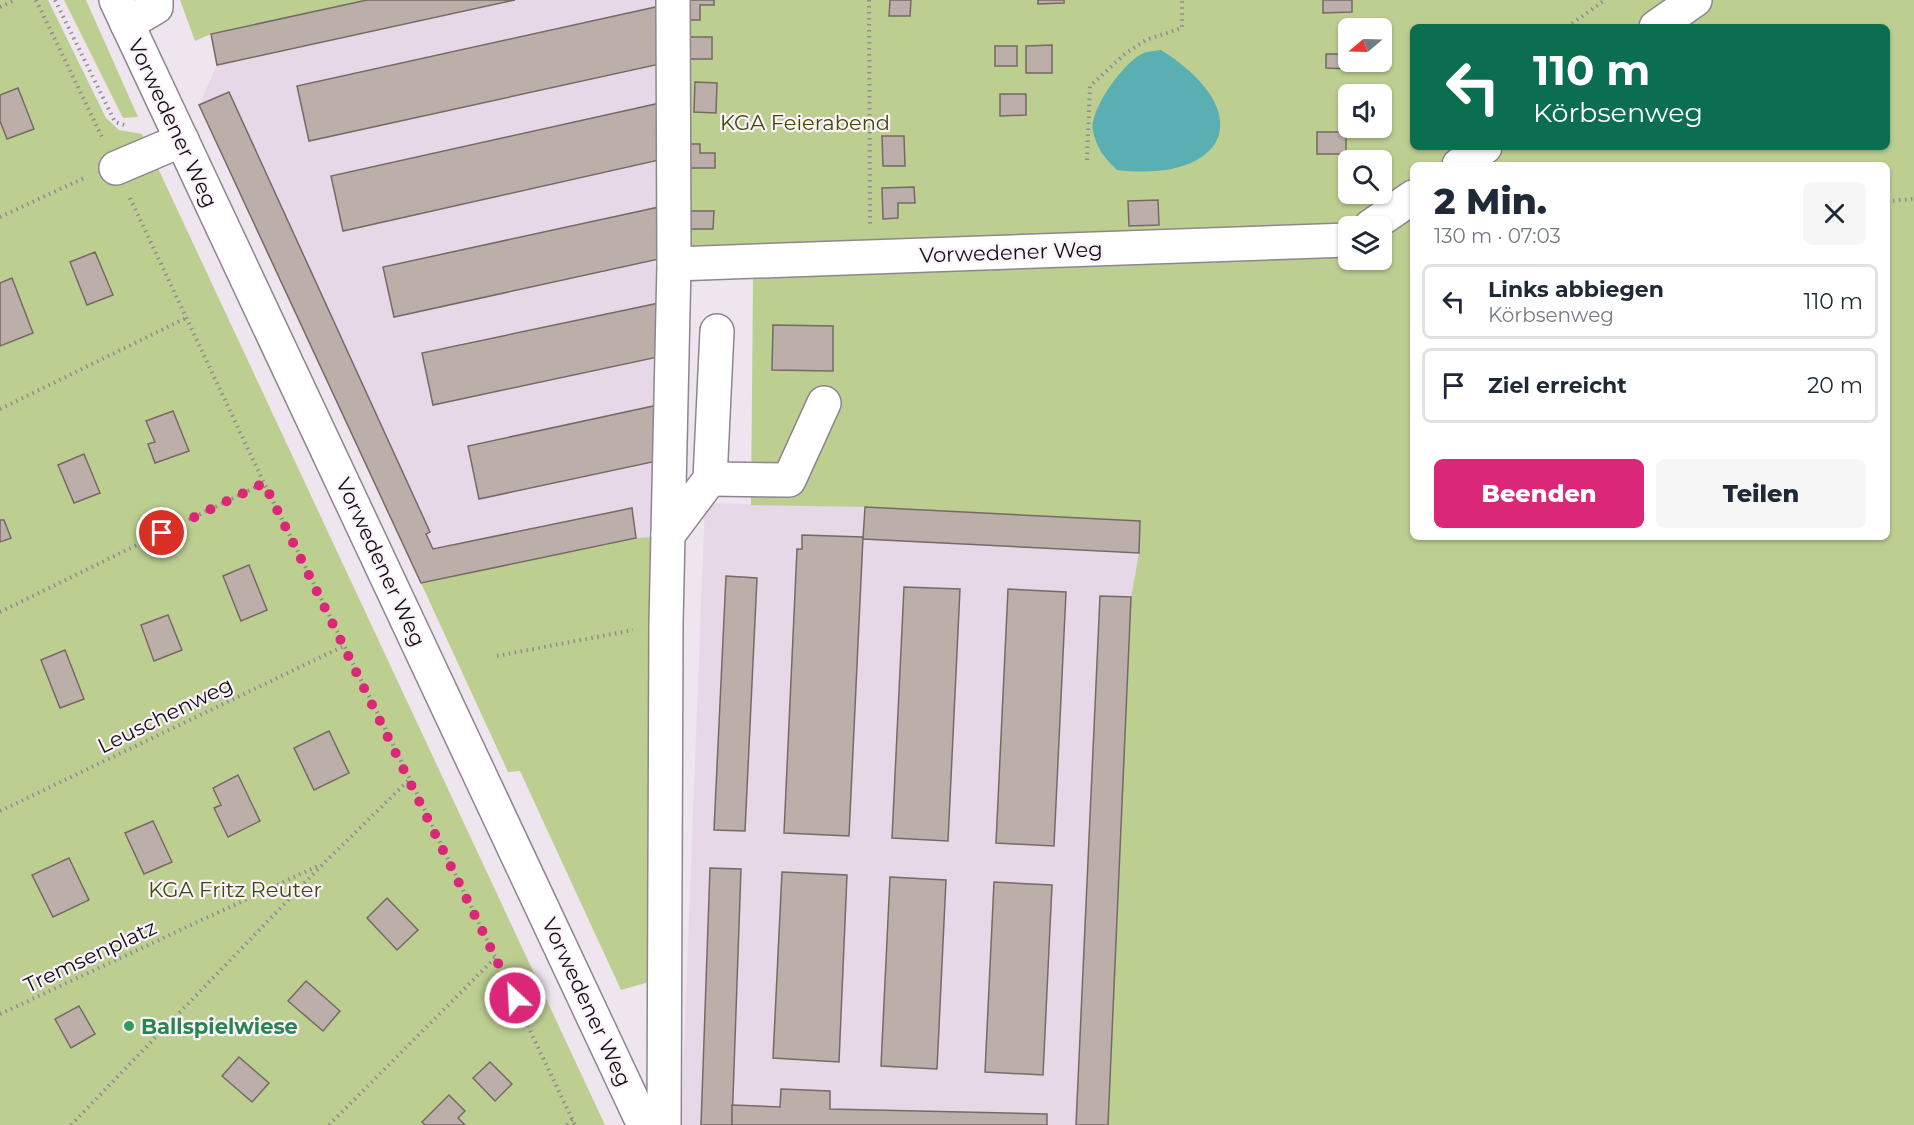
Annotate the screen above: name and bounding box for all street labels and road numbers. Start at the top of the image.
street label: Vorwedener Weg [123,35,223,211]
street label: Vorwedener Weg [919,236,1103,268]
street label: Vorwedener Weg [331,474,431,650]
street label: Leuschenweg [93,672,237,758]
street label: Tremsenplatz [20,914,160,998]
street label: Vorwedener Weg [537,914,637,1090]

